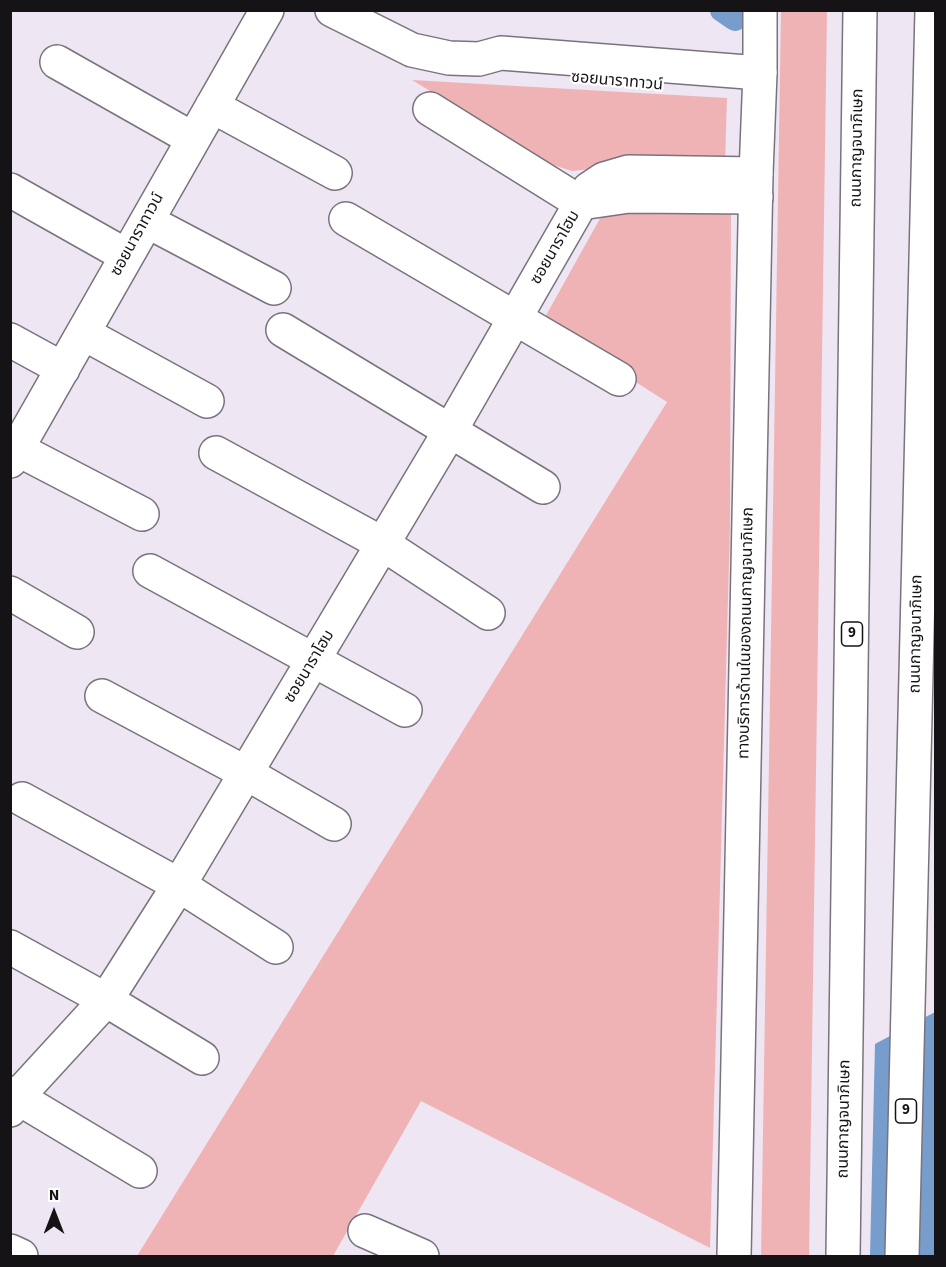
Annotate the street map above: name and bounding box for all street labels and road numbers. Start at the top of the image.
street label: ซอยนาราทาวน์ [570,68,664,96]
street label: ถนนกาญจนาภิเษก [847,88,869,208]
street label: ซอยนาราทาวน์ [107,190,169,280]
street label: ซอยนาราโฮม [527,208,585,288]
street label: ทางบริการด้านในของถนนกาญจนาภิเษก [735,507,759,759]
street label: ถนนกาญจนาภิเษก [906,574,928,694]
road number: 9 [842,622,862,646]
street label: ซอยนาราโฮม [281,627,339,707]
street label: ถนนกาญจนาภิเษก [834,1059,856,1179]
road number: 9 [896,1099,916,1123]

